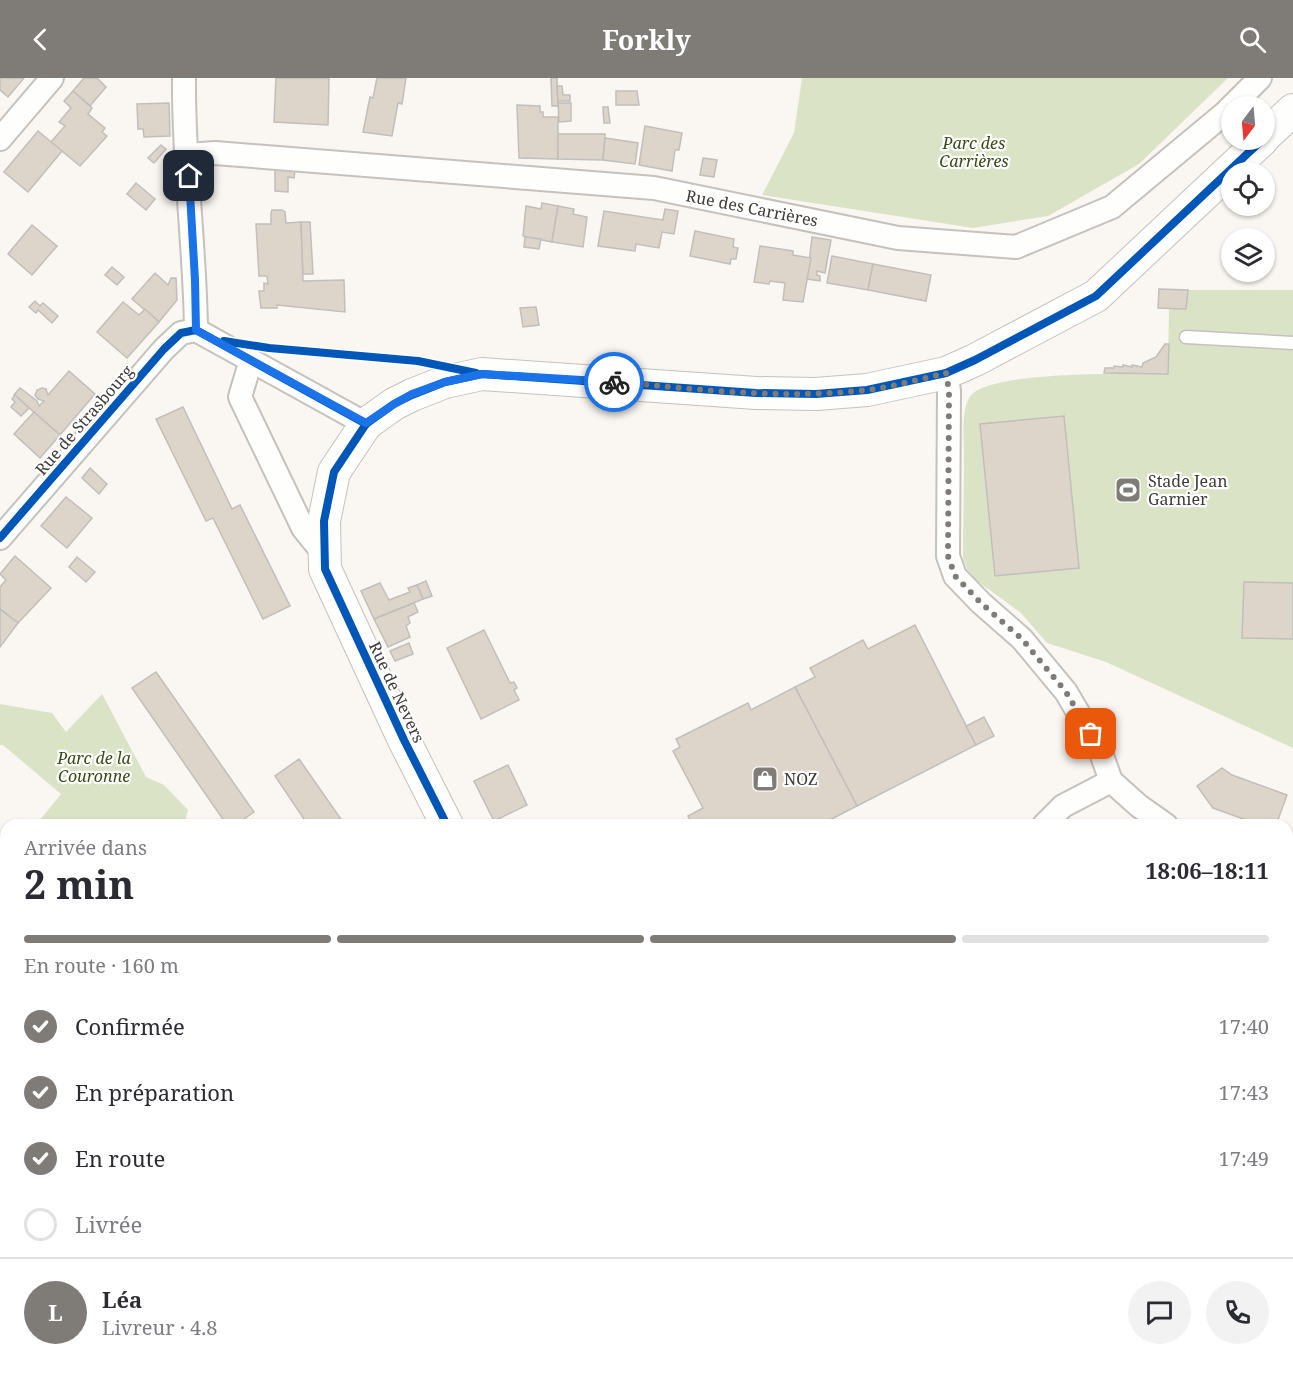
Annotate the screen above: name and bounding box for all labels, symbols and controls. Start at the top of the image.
text: Forkly [602,21,691,58]
icon: back [24,23,57,56]
icon: search [1236,23,1269,56]
north arrow [1221,96,1275,150]
map controls [1221,96,1275,282]
park label: Parc des Carrières [939,132,1009,172]
pin [163,150,214,201]
icon: home [172,159,205,192]
button: locate [1221,162,1275,216]
street label: Rue des Carrières [684,184,820,232]
button: layers [1221,228,1275,282]
courier [584,352,644,412]
street label: Rue de Strasbourg [30,360,138,480]
icon: bike [598,366,631,399]
place label: Stade Jean Garnier [1148,470,1228,510]
sports icon: Stade Jean Garnier [1113,475,1143,505]
street label: Rue de Nevers [364,638,430,746]
pin [1065,708,1116,759]
icon: bag [1074,717,1107,750]
park label: Parc de la Couronne [56,747,132,787]
shop icon: NOZ [750,764,780,794]
place label: NOZ [784,768,818,790]
text: Arrivée dans [24,834,147,861]
text: 18:06–18:11 [1145,855,1269,885]
text: 2 min [24,857,134,910]
text: En route · 160 m [24,952,179,979]
icon: check [24,1010,57,1043]
text: Confirmée [75,1011,185,1041]
text: 17:40 [1219,1013,1269,1040]
icon: check [24,1076,57,1109]
text: En préparation [75,1077,234,1107]
text: 17:43 [1219,1079,1269,1106]
icon: check [24,1142,57,1175]
text: En route [75,1143,165,1173]
text: 17:49 [1219,1145,1269,1172]
text: Livrée [75,1209,142,1239]
button: chat [1128,1281,1191,1344]
button: phone [1206,1281,1269,1344]
text: Léa [102,1284,142,1314]
text: L [48,1297,63,1327]
text: Livreur · 4.8 [102,1314,217,1341]

